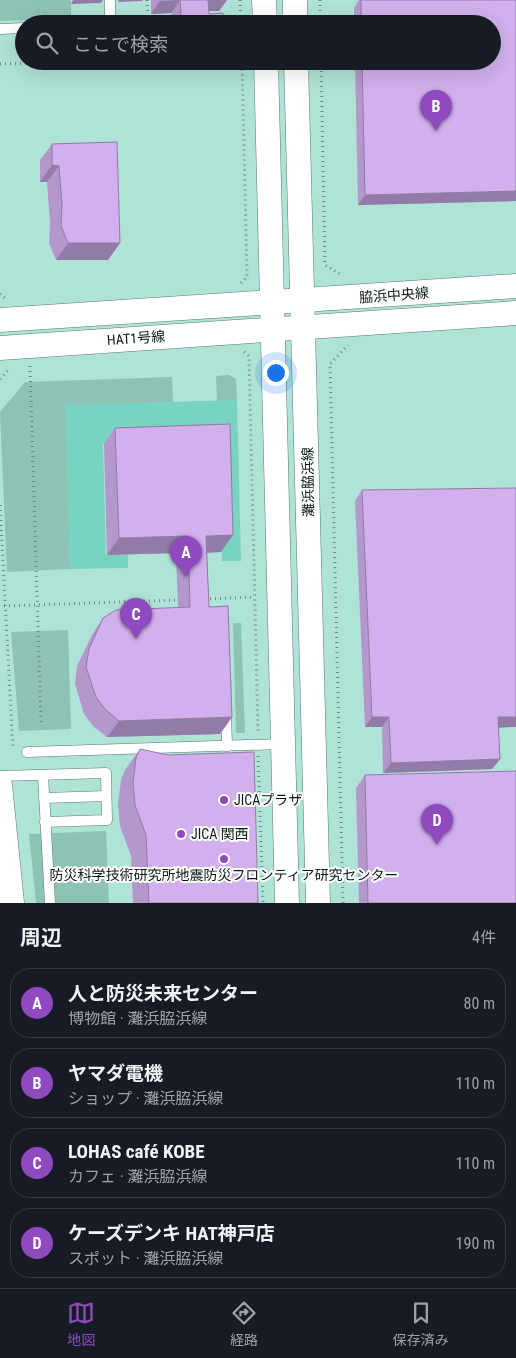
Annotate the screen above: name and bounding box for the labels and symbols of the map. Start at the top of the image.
pin: B [420,90,452,131]
street label: 脇浜中央線 [359,285,429,305]
street label: HAT1号線 [106,328,166,348]
your location [263,360,289,386]
street label: 灘浜脇浜線 [299,447,317,517]
pin: A [170,536,202,577]
pin: C [120,598,152,639]
place label: JICAプラザ [234,792,302,808]
marker: JICAプラザ [218,794,230,806]
pin: D [421,804,453,845]
place label: JICA 関西 [191,826,249,842]
marker: JICA 関西 [175,828,187,840]
marker: 防災科学技術研究所地震防災フロンティア研究センター [218,853,230,865]
place label: 防災科学技術研究所地震防災フロンティア研究センター [49,867,399,883]

